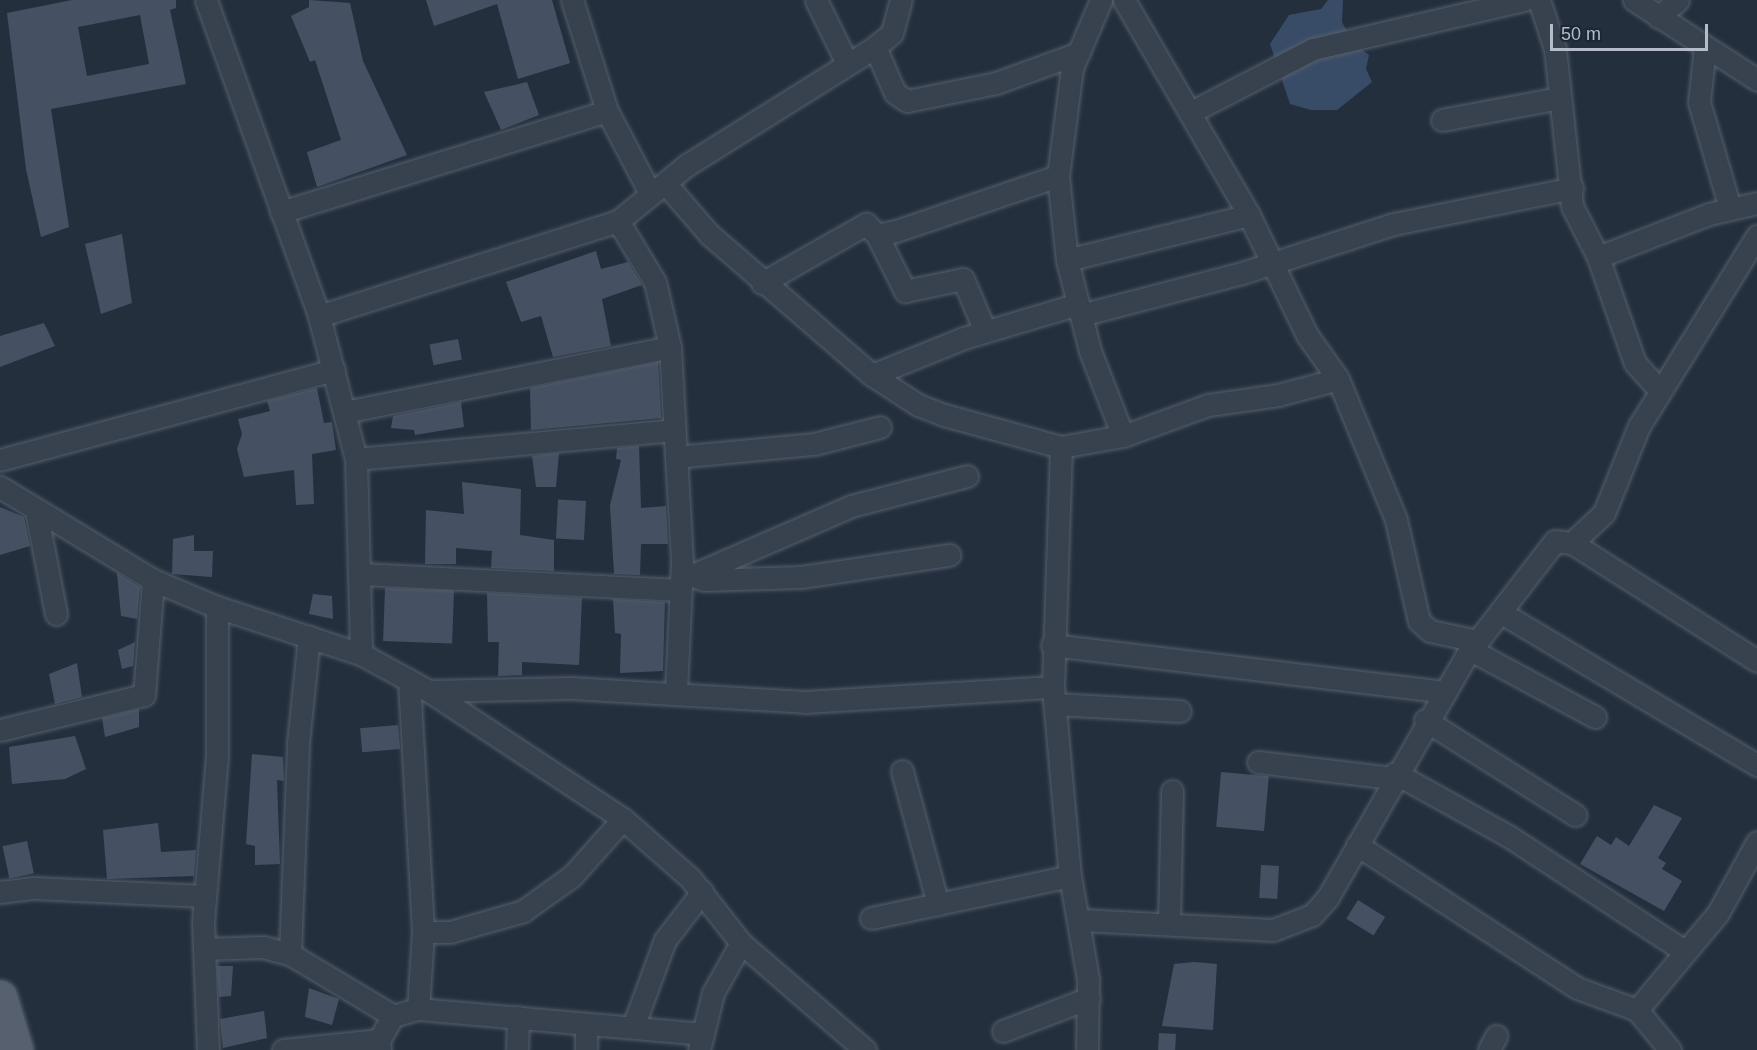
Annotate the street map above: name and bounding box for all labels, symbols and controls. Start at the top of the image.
scale bar [1553,12,1710,50]
text: 50 m [1561,24,1601,44]

